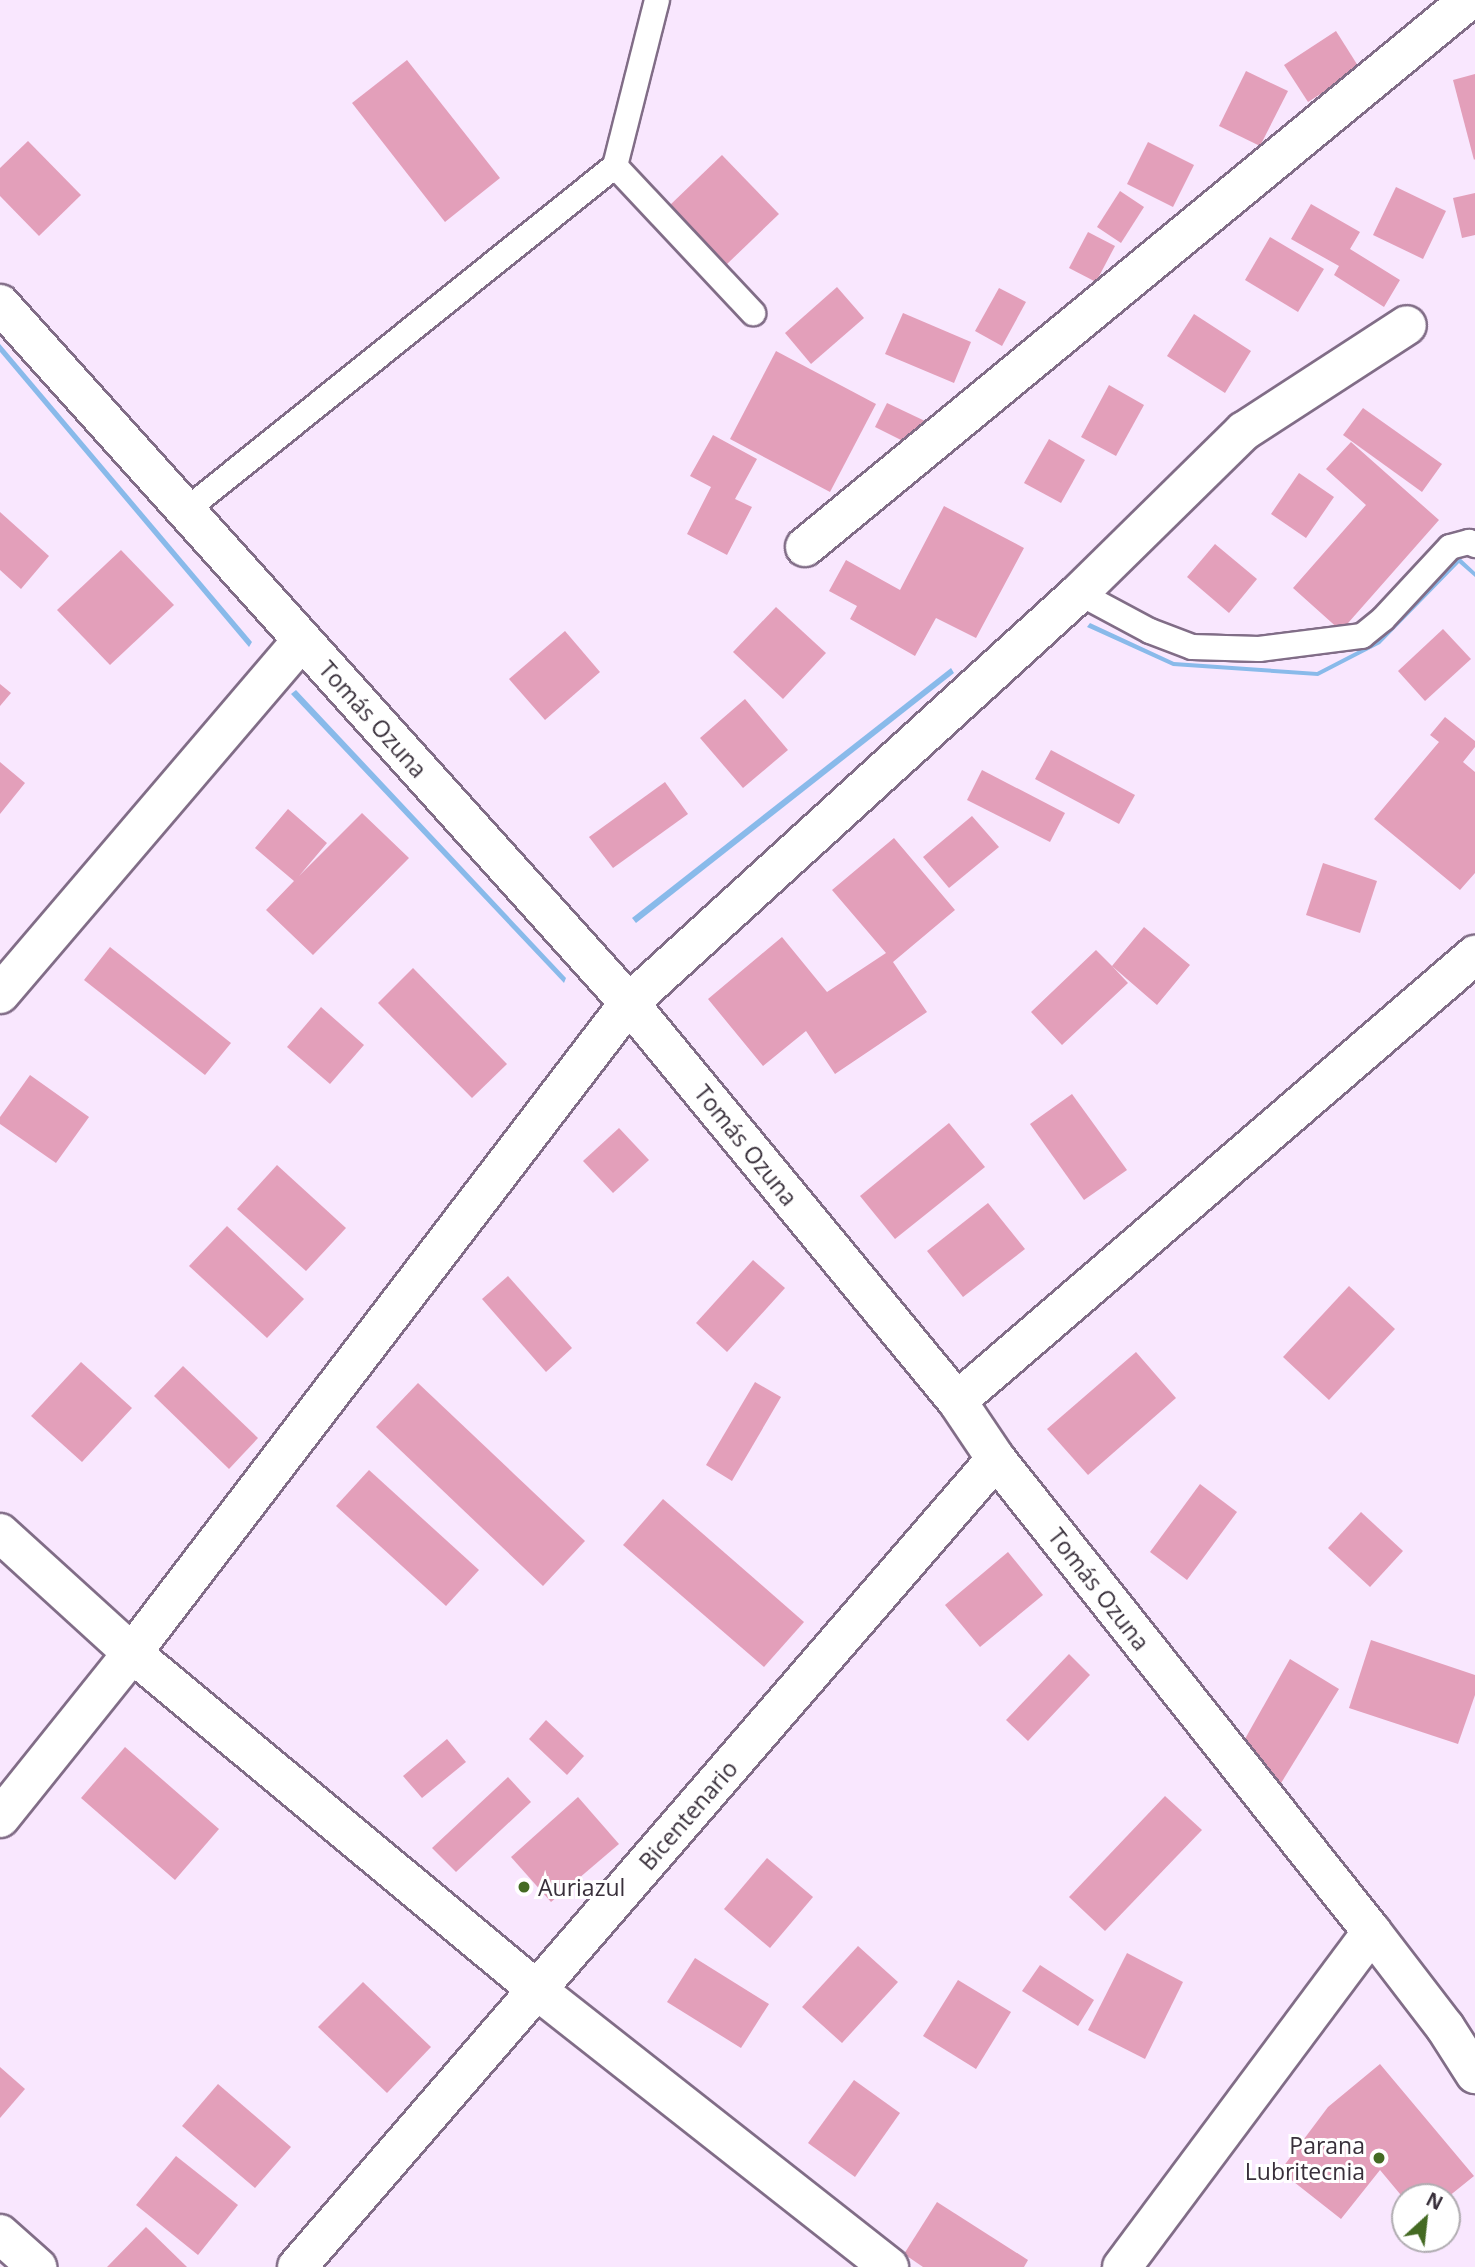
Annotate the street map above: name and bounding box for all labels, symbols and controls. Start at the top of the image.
street label: Tomás Ozuna [314,655,432,783]
street label: Tomás Ozuna [689,1079,803,1211]
street label: Tomás Ozuna [1043,1523,1155,1655]
street label: Bicentenario [633,1755,743,1875]
place label: Auriazul [538,1873,625,1901]
marker: Auriazul [516,1879,532,1895]
place label: Parana Lubritecnia [1245,2131,1365,2185]
marker: Parana Lubritecnia [1371,2150,1387,2166]
north arrow [1391,2183,1461,2253]
text: N [1422,2186,1447,2216]

